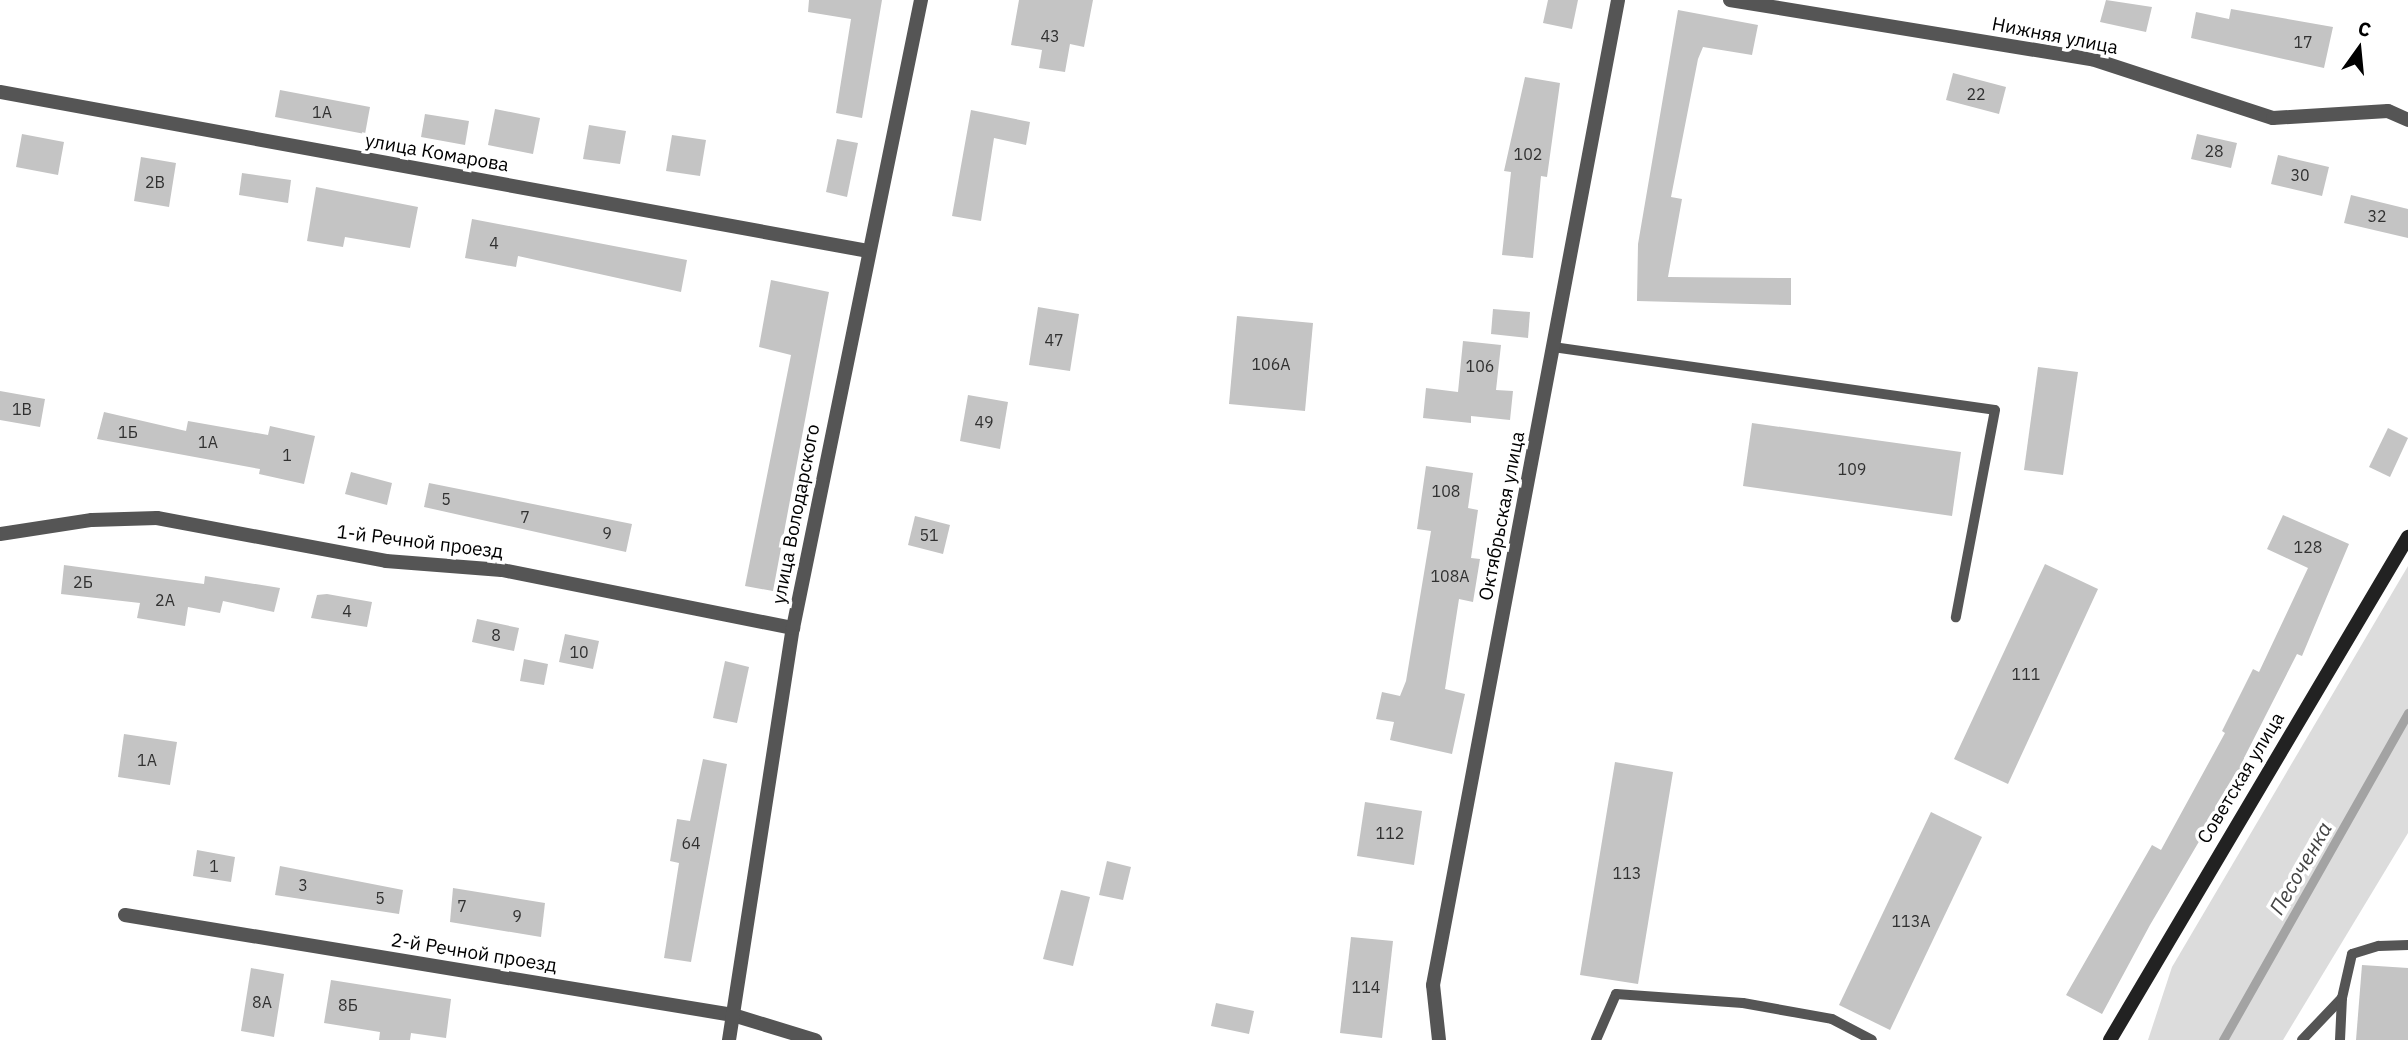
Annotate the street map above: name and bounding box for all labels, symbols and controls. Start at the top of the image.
street label: Нижняя улица [1990,13,2120,59]
north arrow [2324,14,2394,84]
text: С [2355,16,2374,42]
house number: 43 [1040,26,1060,46]
house number: 17 [2293,32,2313,52]
house number: 22 [1966,84,1986,104]
house number: 1А [312,102,332,122]
street label: улица Комарова [363,129,511,177]
house number: 28 [2204,141,2224,161]
house number: 102 [1514,144,1542,164]
house number: 30 [2290,165,2310,185]
house number: 2В [145,172,165,192]
house number: 32 [2367,206,2387,226]
house number: 4 [489,233,499,253]
house number: 47 [1044,330,1064,350]
house number: 106А [1251,354,1291,374]
house number: 106 [1466,356,1494,376]
house number: 1В [12,399,32,419]
house number: 49 [974,412,994,432]
house number: 1Б [118,422,138,442]
street label: улица Володарского [767,422,825,606]
street label: Октябрьская улица [1474,430,1530,602]
house number: 1А [198,432,218,452]
house number: 1 [282,445,292,465]
house number: 109 [1838,459,1866,479]
house number: 108 [1432,481,1460,501]
house number: 5 [441,489,451,509]
house number: 7 [520,507,530,527]
street label: 1-й Речной проезд [335,520,505,564]
house number: 9 [602,523,612,543]
house number: 51 [919,525,939,545]
house number: 128 [2294,537,2322,557]
house number: 108А [1430,566,1470,586]
house number: 2Б [73,572,93,592]
house number: 2А [155,590,175,610]
house number: 4 [342,601,352,621]
house number: 8 [491,625,501,645]
house number: 10 [569,642,589,662]
house number: 111 [2012,664,2040,684]
street label: Советская улица [2193,708,2289,848]
house number: 1А [137,750,157,770]
water label: Песоченка [2263,817,2337,919]
house number: 112 [1376,823,1404,843]
house number: 64 [681,833,701,853]
house number: 1 [209,856,219,876]
house number: 113 [1613,863,1641,883]
house number: 3 [298,875,308,895]
house number: 5 [375,888,385,908]
house number: 7 [457,896,467,916]
house number: 9 [512,906,522,926]
house number: 113А [1891,911,1931,931]
street label: 2-й Речной проезд [389,929,559,977]
house number: 114 [1352,977,1380,997]
house number: 8А [252,992,272,1012]
house number: 8Б [338,995,358,1015]

